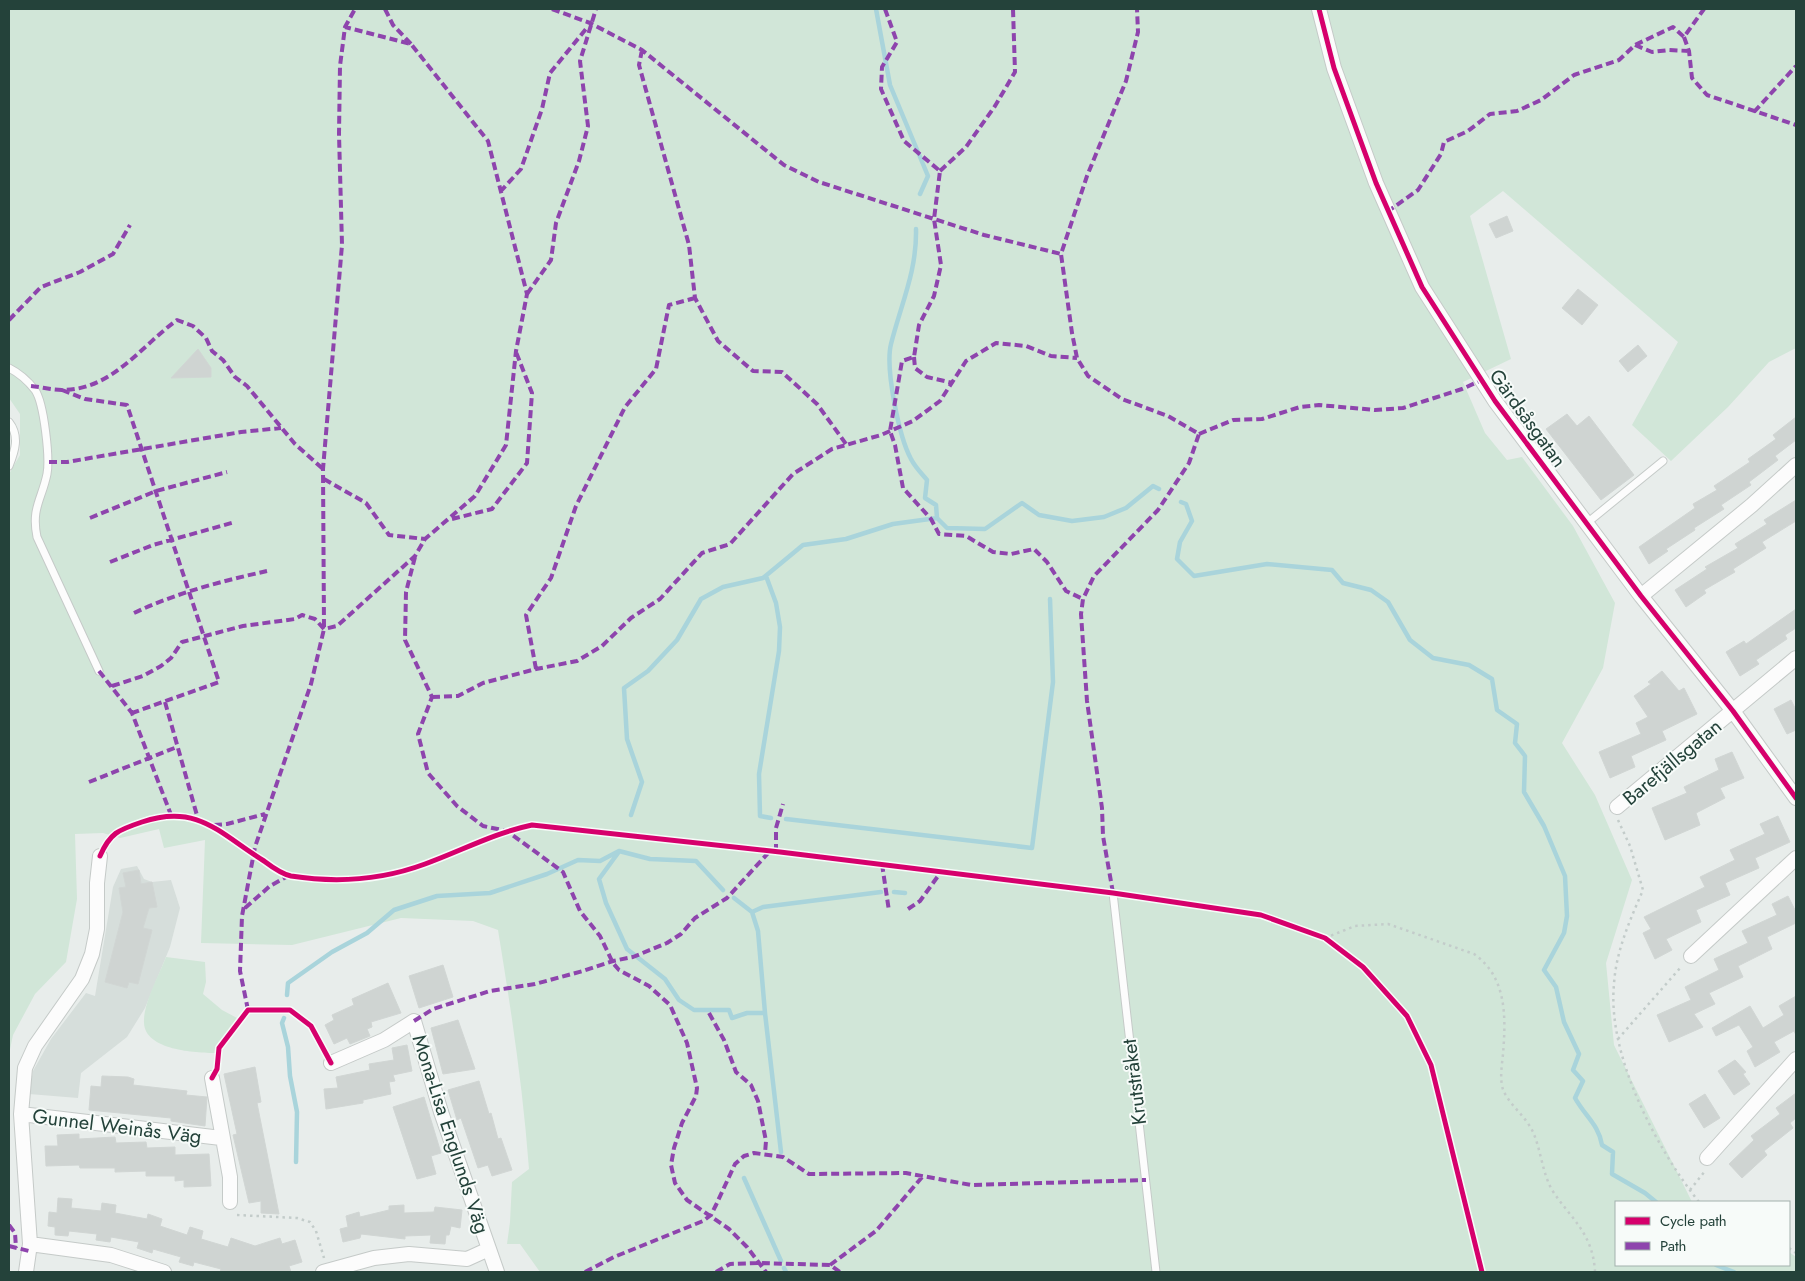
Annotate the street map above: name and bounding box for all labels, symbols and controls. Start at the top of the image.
street label: Gärdsåsgatan [1482,363,1573,473]
street label: Barefjällsgatan [1617,712,1728,812]
street label: Mona-Lisa Englunds Väg [405,1031,496,1237]
street label: Krutstråket [1115,1037,1154,1127]
street label: Gunnel Weinås Väg [31,1102,203,1151]
legend [1615,1201,1790,1266]
text: Cycle path [1660,1210,1727,1232]
text: Path [1660,1235,1686,1257]

